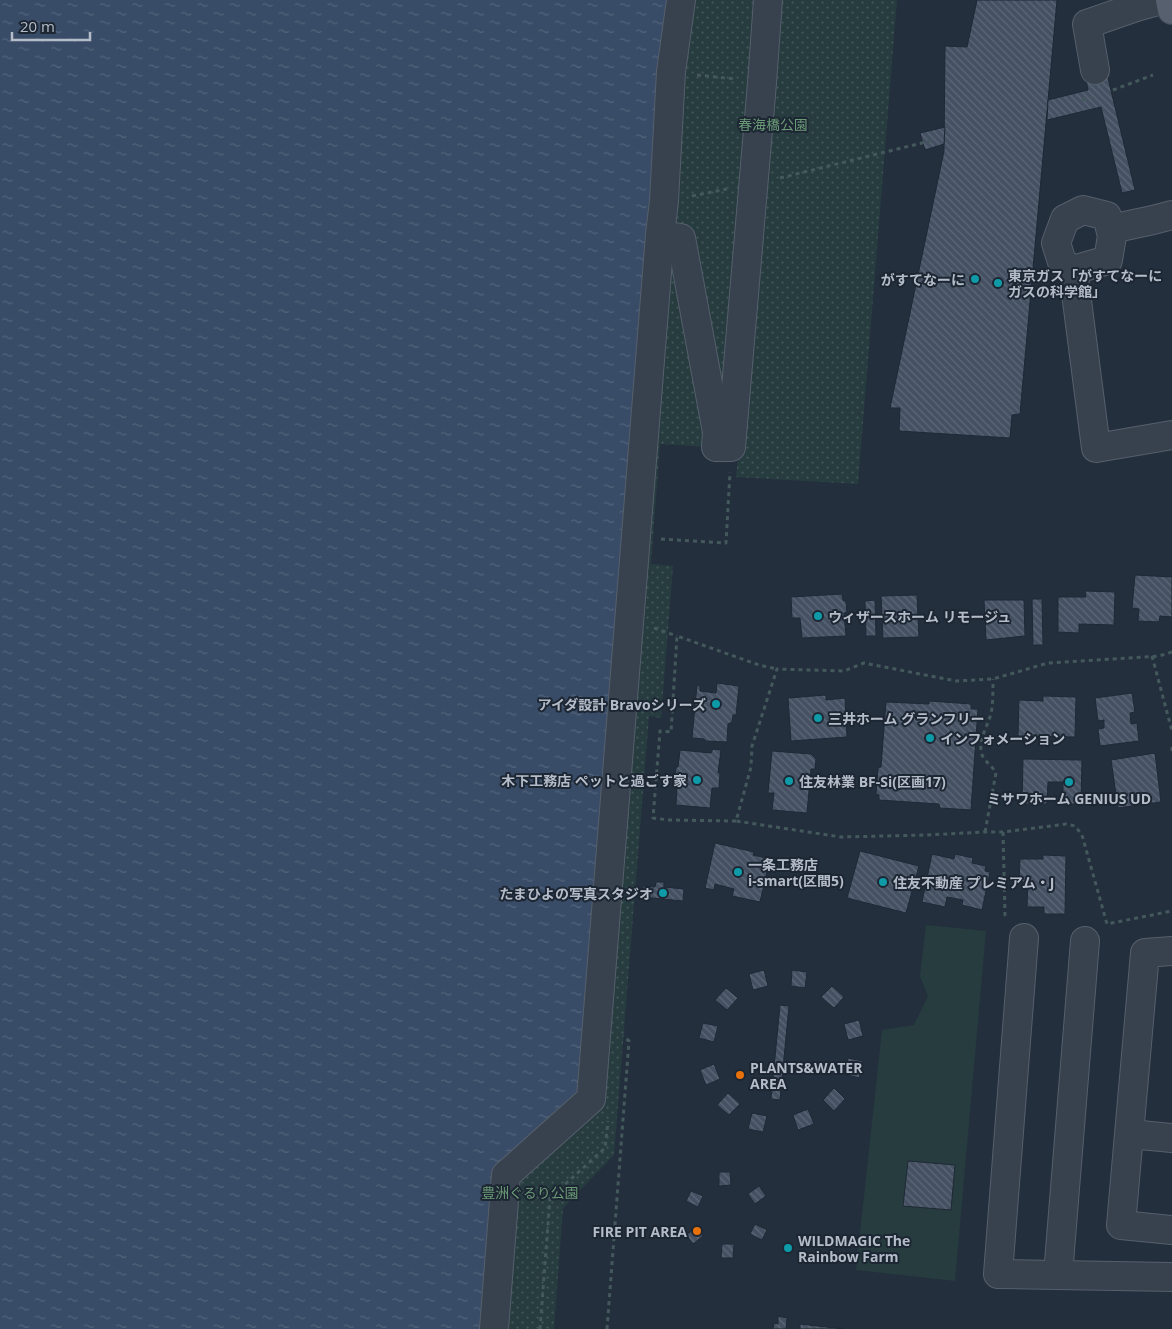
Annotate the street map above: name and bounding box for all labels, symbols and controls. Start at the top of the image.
scale bar [12,10,90,42]
text: 20 m [20,16,55,36]
park label: 春海橋公園 [738,115,808,134]
place label: 東京ガス「がすてなーに ガスの科学館」 [1008,266,1162,301]
place label: がすてなーに [881,270,965,289]
marker: がすてなーに [969,273,981,285]
marker: 東京ガス「がすてなーに ガスの科学館」 [992,277,1004,289]
place label: ウィザースホーム リモージュ [828,607,1011,626]
marker: ウィザースホーム リモージュ [812,610,824,622]
place label: アイダ設計 Bravoシリーズ [537,695,706,714]
marker: アイダ設計 Bravoシリーズ [710,698,722,710]
place label: 三井ホーム グランフリー [828,709,985,728]
marker: 三井ホーム グランフリー [812,712,824,724]
place label: インフォメーション [940,729,1065,748]
marker: インフォメーション [924,732,936,744]
place label: 木下工務店 ペットと過ごす家 [501,771,687,790]
place label: 住友林業 BF-Si(区画17) [799,772,946,791]
marker: 木下工務店 ペットと過ごす家 [691,774,703,786]
marker: 住友林業 BF-Si(区画17) [783,775,795,787]
marker: ミサワホーム GENIUS UD [1063,776,1075,788]
place label: ミサワホーム GENIUS UD [987,789,1151,808]
place label: 一条工務店 i-smart(区間5) [748,855,844,890]
marker: 一条工務店 i-smart(区間5) [732,866,744,878]
place label: 住友不動産 プレミアム・J [893,873,1054,892]
marker: 住友不動産 プレミアム・J [877,876,889,888]
place label: たまひよの写真スタジオ [499,884,653,903]
marker: たまひよの写真スタジオ [657,887,669,899]
place label: PLANTS&WATER AREA [750,1058,863,1093]
marker: PLANTS&WATER AREA [734,1069,746,1081]
park label: 豊洲ぐるり公園 [481,1183,579,1202]
place label: FIRE PIT AREA [592,1222,687,1241]
marker: FIRE PIT AREA [691,1225,703,1237]
place label: WILDMAGIC The Rainbow Farm [798,1231,910,1266]
marker: WILDMAGIC The Rainbow Farm [782,1242,794,1254]

